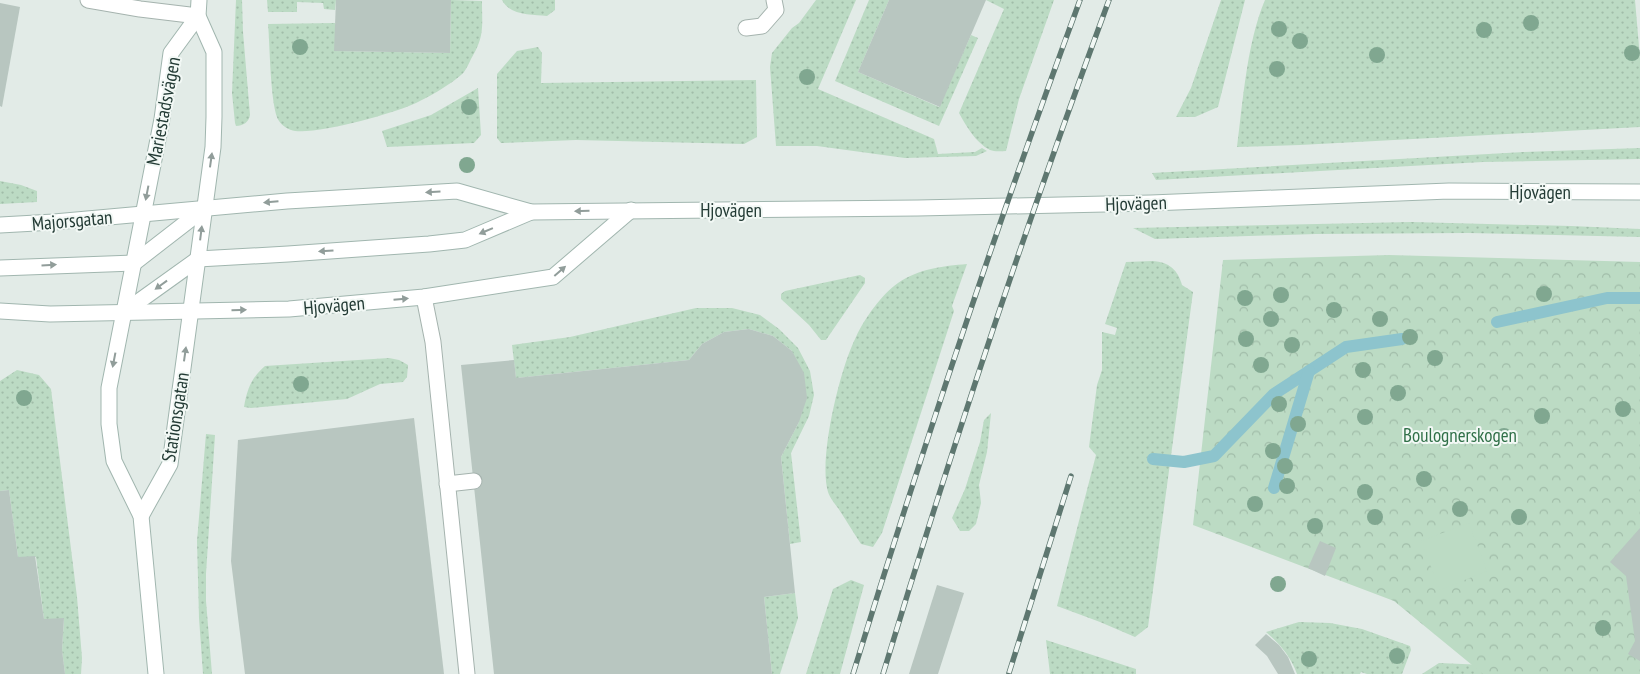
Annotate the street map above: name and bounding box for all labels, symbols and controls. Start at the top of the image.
street label: Mariestadsvägen [141,55,185,167]
one-way arrow [207,151,215,167]
street label: Hjovägen [1509,180,1571,204]
one-way arrow [143,186,151,202]
one-way arrow [425,189,441,197]
street label: Hjovägen [1105,190,1167,216]
one-way arrow [263,198,279,206]
street label: Hjovägen [700,198,762,222]
street label: Majorsgatan [31,205,113,235]
one-way arrow [574,207,590,215]
one-way arrow [197,225,205,241]
one-way arrow [479,227,493,235]
one-way arrow [318,248,334,256]
one-way arrow [41,261,57,269]
one-way arrow [553,266,566,277]
one-way arrow [155,280,168,291]
street label: Hjovägen [302,290,366,320]
one-way arrow [394,295,410,303]
one-way arrow [232,306,248,314]
one-way arrow [181,345,189,361]
one-way arrow [110,352,118,368]
street label: Stationsgatan [156,371,194,463]
park label: Boulognerskogen [1403,423,1517,447]

